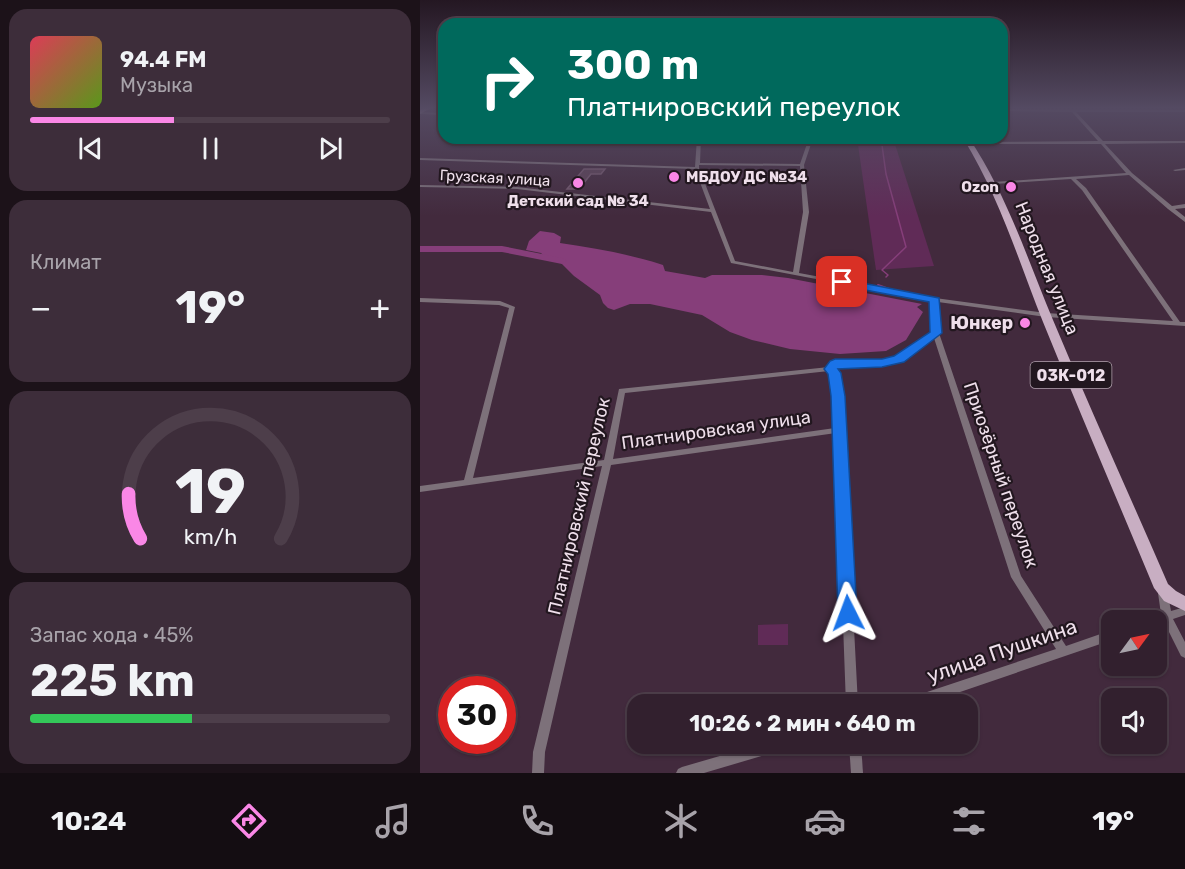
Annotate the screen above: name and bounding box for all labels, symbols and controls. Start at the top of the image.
text: 300 m [567,40,699,90]
icon: right [468,42,546,120]
text: 94.4 FM [120,46,206,73]
text: Музыка [120,73,193,97]
text: Платнировский переулок [567,91,901,123]
icon: previous [74,132,107,165]
icon: pause [194,132,227,165]
icon: next [314,132,347,165]
street label: Грузская улица [439,166,551,190]
place label: МБДОУ ДС №34 [686,168,807,186]
marker: МБДОУ ДС №34 [667,170,681,184]
marker: Детский сад № 34 [571,176,585,190]
place label: Ozon [961,178,999,196]
marker: Ozon [1004,180,1018,194]
place label: Детский сад № 34 [507,192,649,210]
street label: Народная улица [1010,198,1084,338]
text: Климат [30,250,102,274]
pin [816,256,867,307]
icon: arrive [825,265,858,298]
text: 19° [176,281,245,334]
text: − [30,288,51,327]
text: + [369,288,390,327]
place label: Юнкер [950,312,1013,334]
marker: Юнкер [1018,316,1032,330]
road number: 03К-012 [1030,362,1112,388]
street label: Приозёрный переулок [959,379,1043,571]
street label: Платнировский переулок [543,395,615,617]
street label: Платнировская улица [620,406,812,454]
text: 19 [174,455,246,529]
text: km/h [183,524,237,549]
position arrow [816,581,880,645]
north arrow [1101,610,1167,676]
map controls [1101,610,1167,754]
street label: улица Пушкина [924,613,1080,688]
text: Запас хода · 45% [30,623,194,647]
text: 225 km [30,654,195,707]
speed limit sign: 30 [438,676,516,754]
button: sound [1101,688,1167,754]
text: 10:26 · 2 мин · 640 m [689,710,916,737]
icon: directions [228,800,270,842]
icon: music [372,800,414,842]
icon: phone [516,800,558,842]
icon: climate [660,800,702,842]
icon: car [804,800,846,842]
icon: filters [948,800,990,842]
text: 10:24 [51,805,127,837]
text: 19° [1092,805,1134,837]

